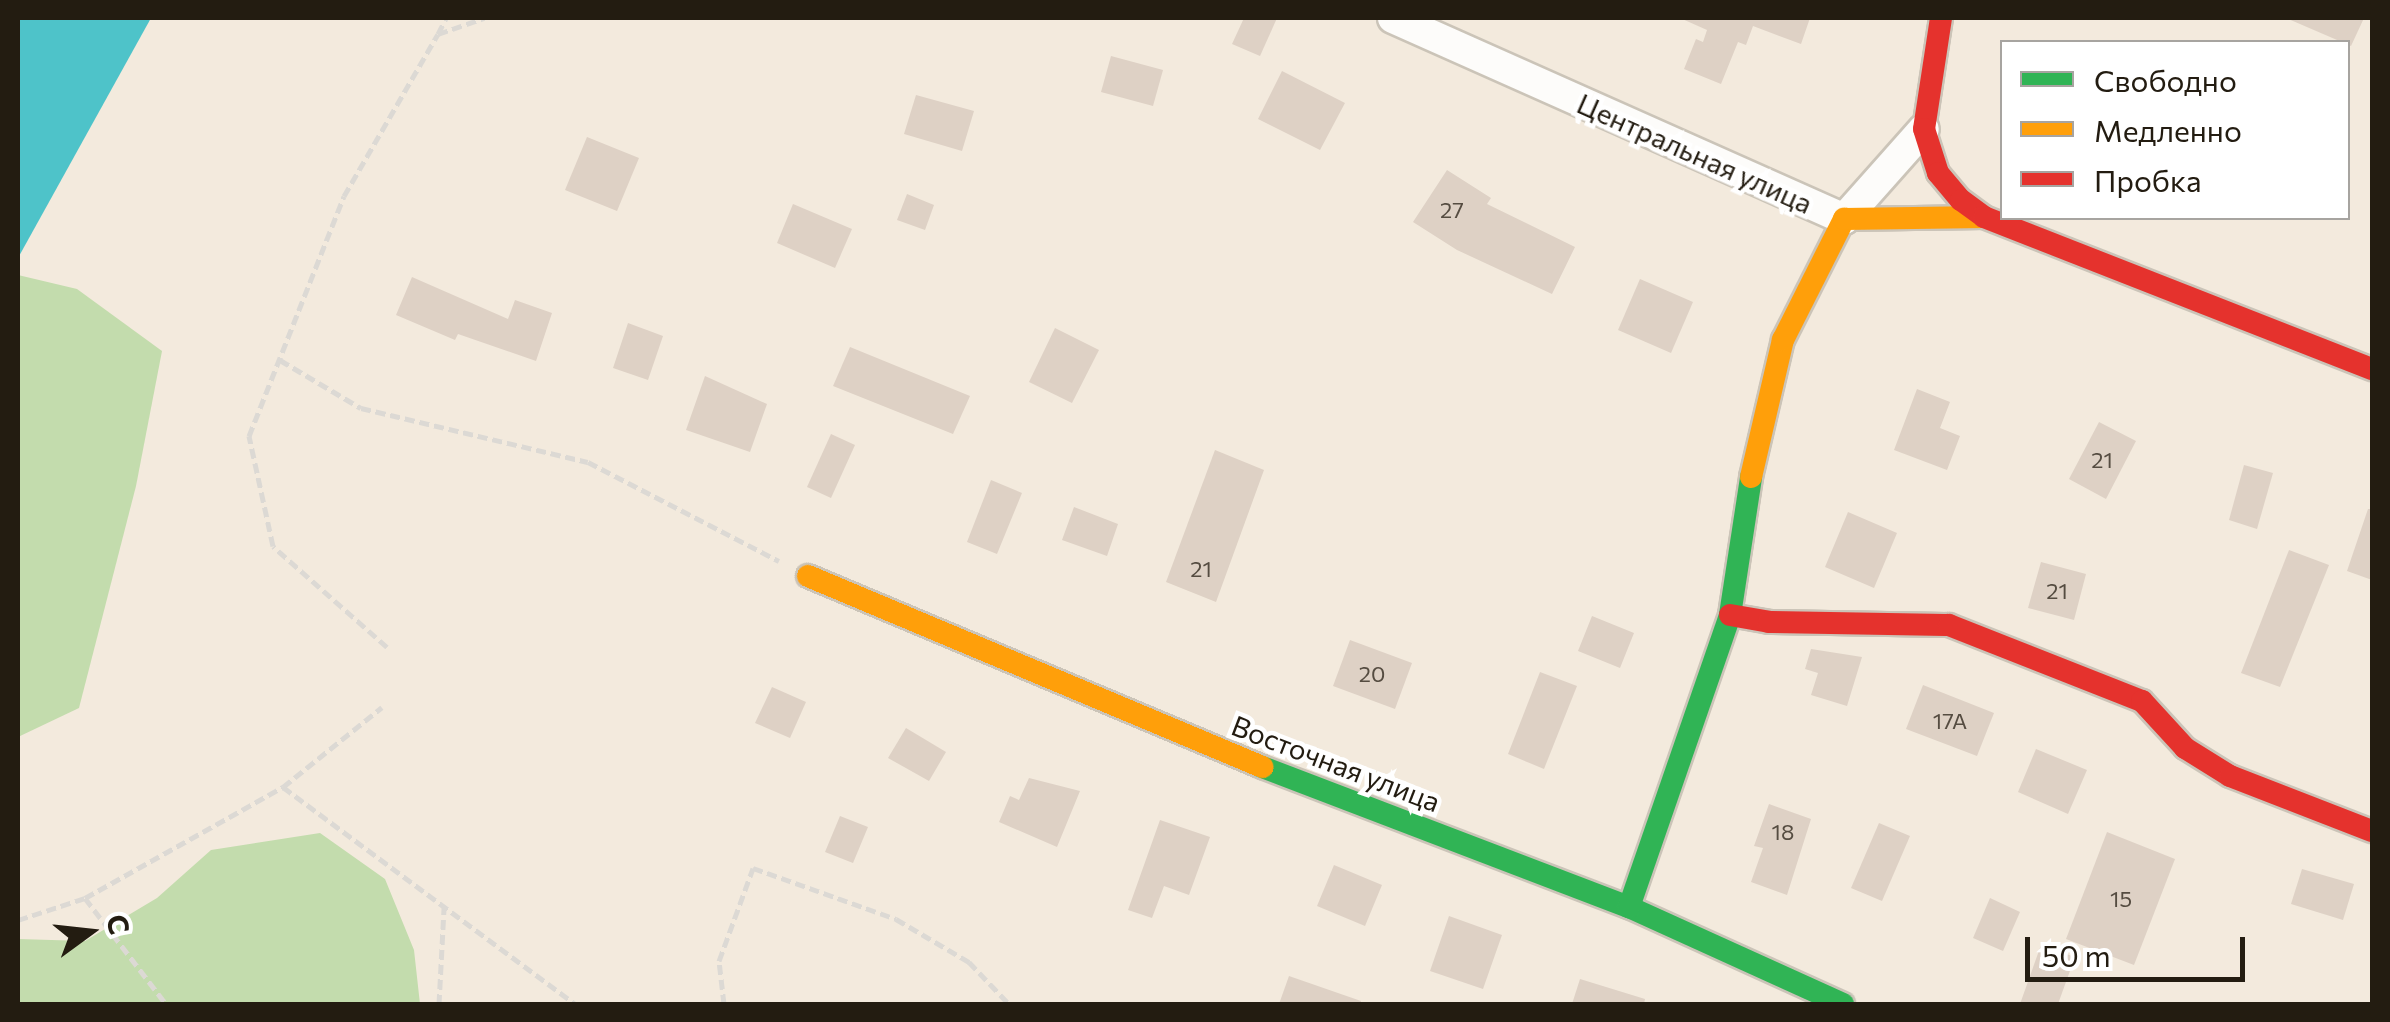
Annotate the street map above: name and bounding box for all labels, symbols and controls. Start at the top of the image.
legend [2000,40,2350,220]
text: Свободно [2094,61,2237,98]
street label: Центральная улица [1572,86,1818,220]
text: Медленно [2094,111,2242,148]
text: Пробка [2094,161,2202,198]
house number: 27 [1440,197,1464,223]
house number: 21 [2091,447,2113,473]
house number: 21 [1190,556,1212,582]
house number: 21 [2046,578,2068,604]
house number: 20 [1359,661,1385,687]
street label: Восточная улица [1227,708,1445,818]
house number: 17А [1933,708,1967,734]
house number: 18 [1772,819,1794,845]
north arrow [40,882,140,982]
house number: 15 [2110,886,2132,912]
text: С [100,911,138,938]
scale bar [2030,917,2250,979]
text: 50 m [2042,936,2111,973]

